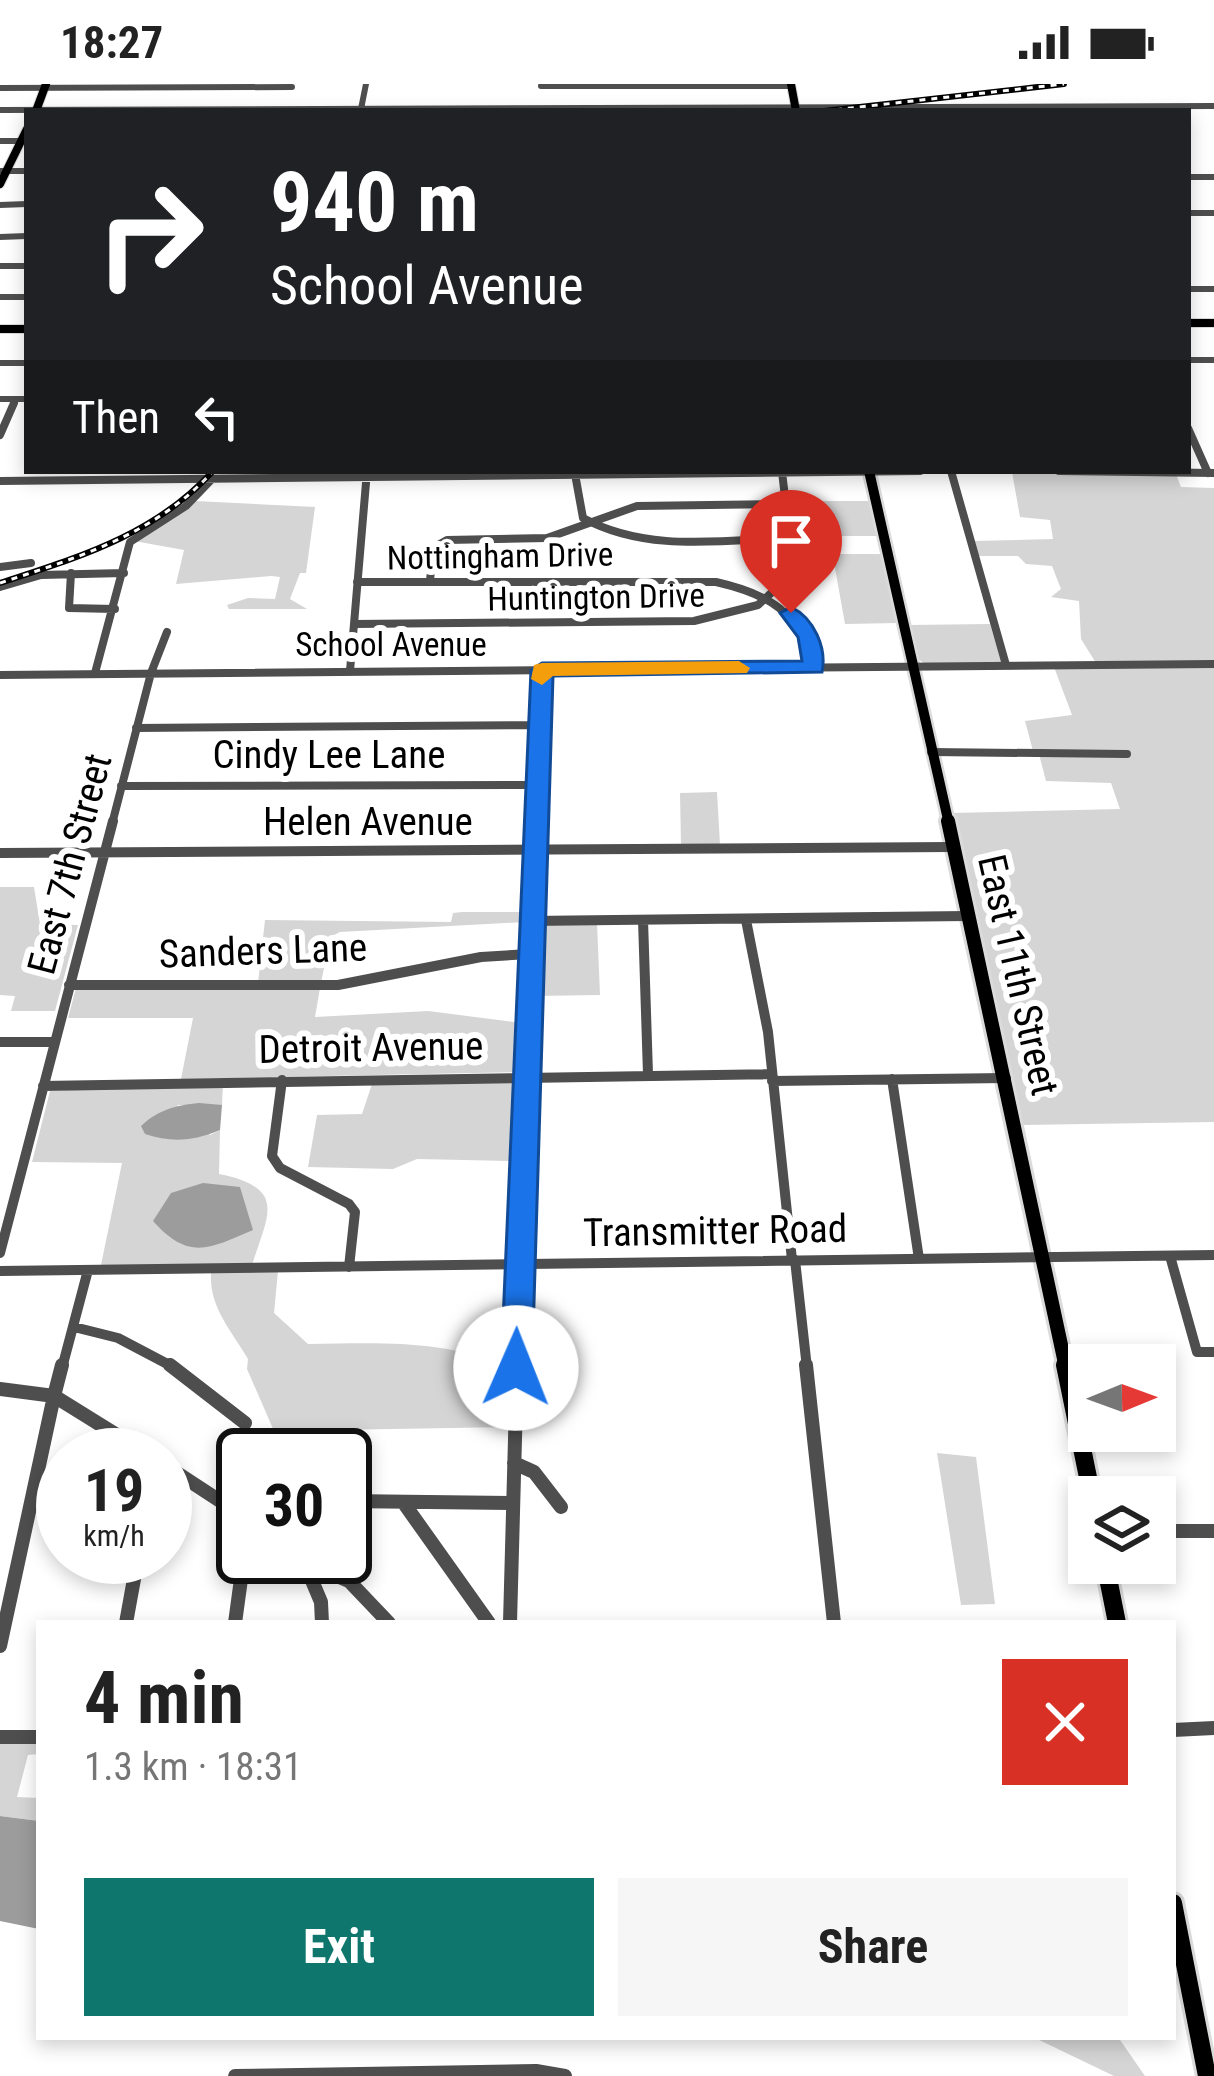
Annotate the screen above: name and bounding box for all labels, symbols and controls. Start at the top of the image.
text: 18:27 [60,16,163,69]
text: 940 m [270,153,479,252]
icon: right [72,156,228,312]
text: School Avenue [270,254,583,317]
icon: left [184,384,250,450]
text: Then [72,391,160,444]
pin [740,490,842,613]
icon: arrive [758,508,824,574]
street label: Nottingham Drive [386,535,614,577]
street label: Huntington Drive [487,576,705,618]
street label: School Avenue [295,625,487,664]
street label: Cindy Lee Lane [213,732,445,778]
street label: East 7th Street [18,749,122,979]
street label: Helen Avenue [263,799,473,845]
street label: East 11th Street [968,850,1068,1100]
street label: Sanders Lane [158,924,368,978]
street label: Detroit Avenue [258,1023,484,1073]
street label: Transmitter Road [583,1206,847,1256]
position arrow [453,1305,579,1431]
north arrow [1068,1344,1176,1452]
map controls [1068,1344,1176,1584]
speed limit sign: 30 [216,1428,372,1584]
text: 19 [84,1455,144,1526]
button: layers [1068,1476,1176,1584]
text: km/h [83,1518,145,1553]
text: 4 min [84,1656,244,1741]
button: close [1002,1659,1128,1785]
text: 1.3 km · 18:31 [84,1744,302,1790]
button: Exit [84,1878,594,2016]
button: Share [618,1878,1128,2016]

